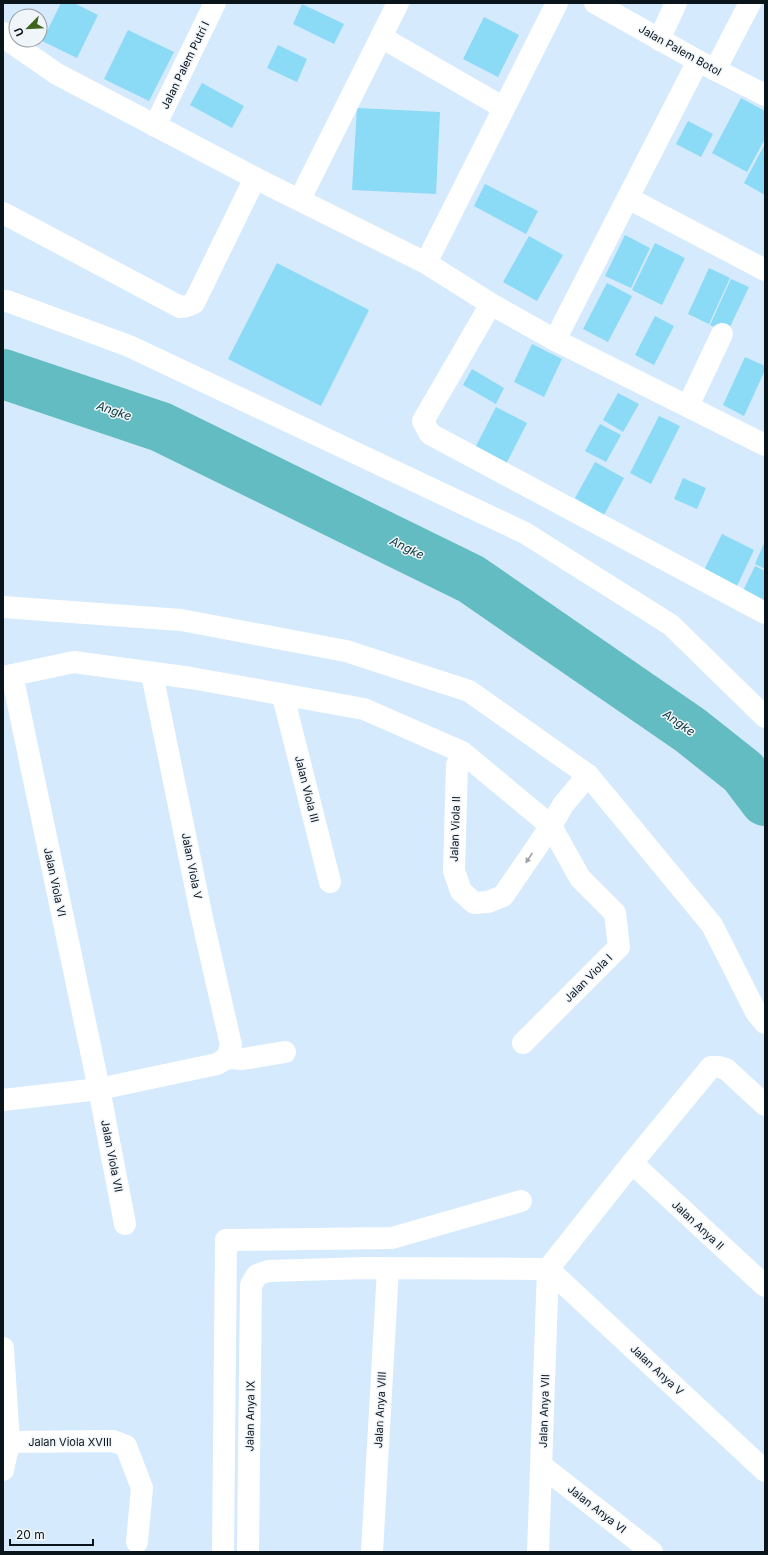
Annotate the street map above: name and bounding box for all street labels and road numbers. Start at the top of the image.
street label: Jalan Palem Putri I [158,19,212,111]
street label: Jalan Palem Botol [636,21,724,79]
street label: Jalan Viola III [292,754,322,824]
street label: Jalan Viola II [447,796,463,862]
street label: Jalan Viola V [179,832,205,901]
street label: Jalan Viola VI [41,846,69,918]
street label: Jalan Viola I [561,951,615,1005]
street label: Jalan Viola VII [98,1119,126,1193]
street label: Jalan Anya II [669,1197,727,1253]
street label: Jalan Anya V [627,1342,687,1399]
street label: Jalan Anya VIII [371,1371,389,1449]
street label: Jalan Anya VII [536,1374,552,1448]
street label: Jalan Anya IX [242,1380,258,1451]
street label: Jalan Viola XVIII [28,1435,112,1449]
street label: Jalan Anya VI [565,1482,629,1536]

